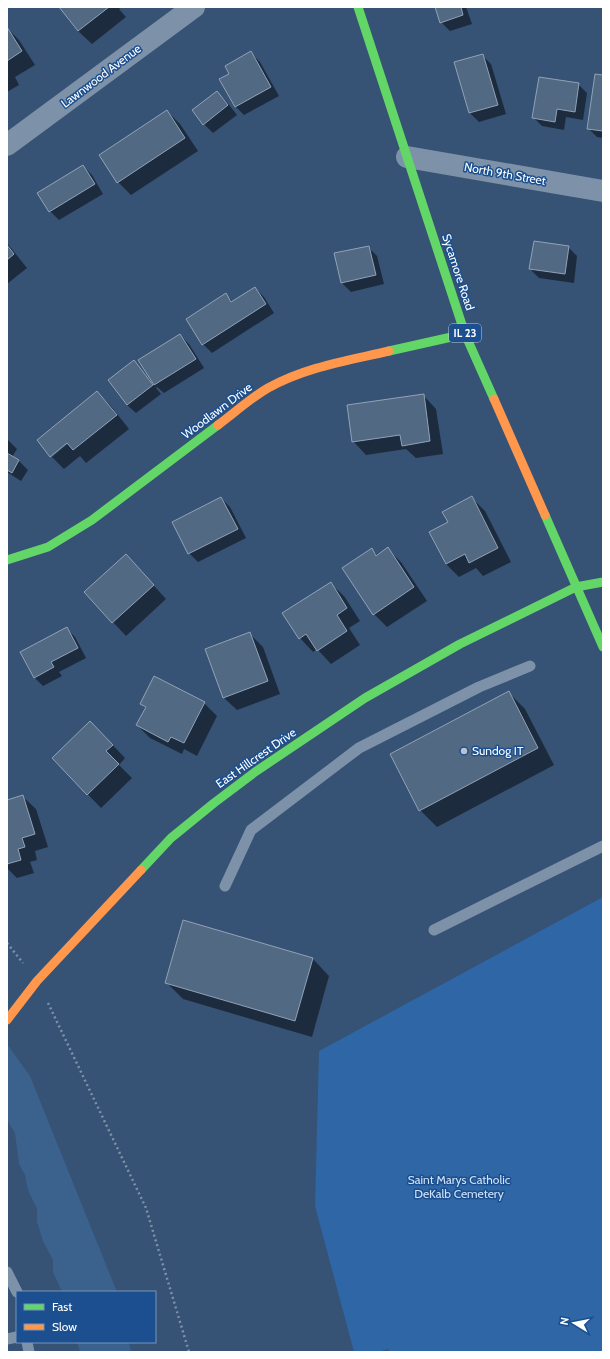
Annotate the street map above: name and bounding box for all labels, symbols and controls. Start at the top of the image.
street label: Lawnwood Avenue [58,41,144,111]
street label: North 9th Street [463,159,547,188]
street label: Sycamore Road [439,232,478,312]
road number: IL 23 [449,324,481,342]
street label: Woodlawn Drive [179,379,255,442]
street label: East Hillcrest Drive [213,724,299,791]
place label: Sundog IT [472,743,524,758]
marker: Sundog IT [459,746,469,756]
park label: Saint Marys Catholic DeKalb Cemetery [408,1172,511,1201]
legend [16,1291,156,1343]
text: Fast [52,1299,72,1314]
north arrow [554,1303,594,1343]
text: N [557,1316,572,1326]
text: Slow [52,1319,77,1334]

